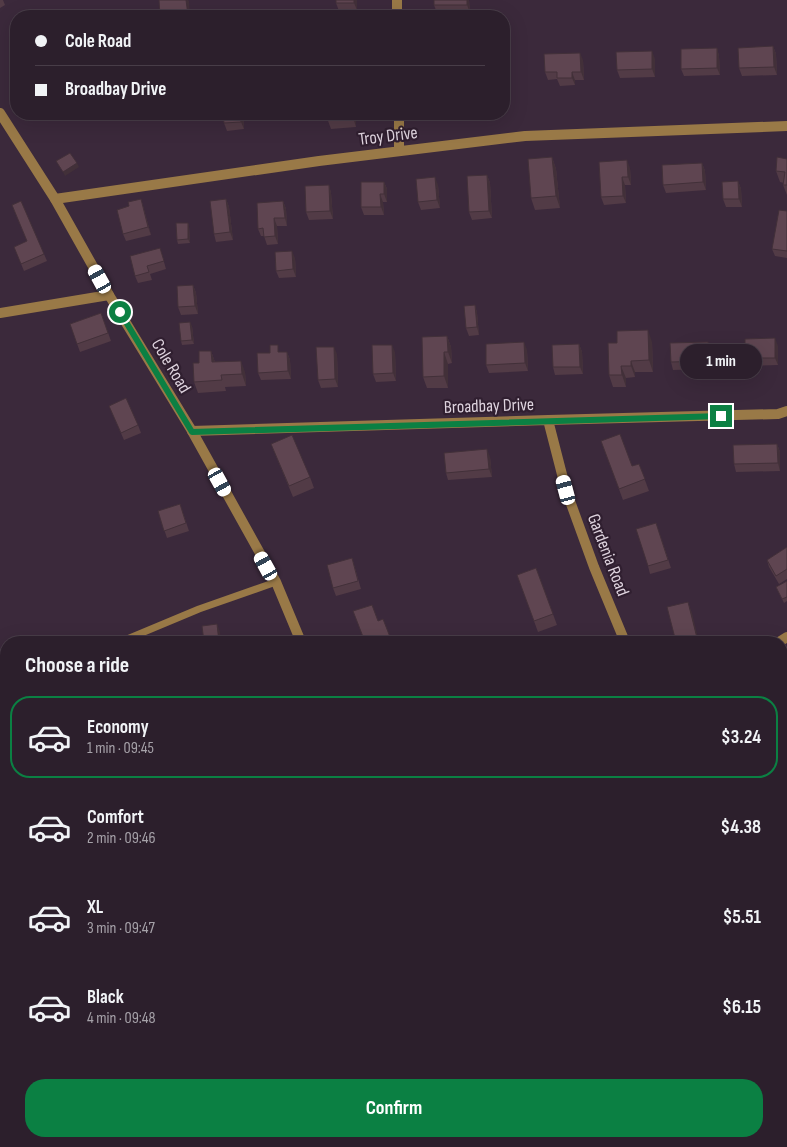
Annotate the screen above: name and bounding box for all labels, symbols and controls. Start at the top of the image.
text: Cole Road [65,30,131,53]
text: Broadbay Drive [65,78,166,101]
street label: Troy Drive [357,122,419,150]
car [86,262,113,296]
route start [109,301,131,323]
street label: Cole Road [147,335,195,397]
callout: 1 min [680,344,762,378]
text: 1 min [706,352,736,371]
street label: Broadbay Drive [444,394,534,418]
route end [710,405,732,427]
car [206,465,233,499]
car [554,474,577,506]
street label: Gardenia Road [583,511,633,599]
car [252,549,279,583]
text: Choose a ride [25,652,129,679]
icon: car [27,715,72,760]
text: Economy [87,716,149,739]
text: $3.24 [721,726,761,749]
text: 1 min · 09:45 [87,739,154,758]
icon: car [27,805,72,850]
text: Comfort [87,806,144,829]
text: $4.38 [721,816,761,839]
text: 2 min · 09:46 [87,829,155,848]
icon: car [27,895,72,940]
text: XL [87,896,103,919]
text: $5.51 [723,906,761,929]
text: 3 min · 09:47 [87,919,155,938]
icon: car [27,985,72,1030]
text: Black [87,986,124,1009]
text: $6.15 [722,996,761,1019]
text: 4 min · 09:48 [87,1009,156,1028]
button: Confirm [25,1079,763,1137]

